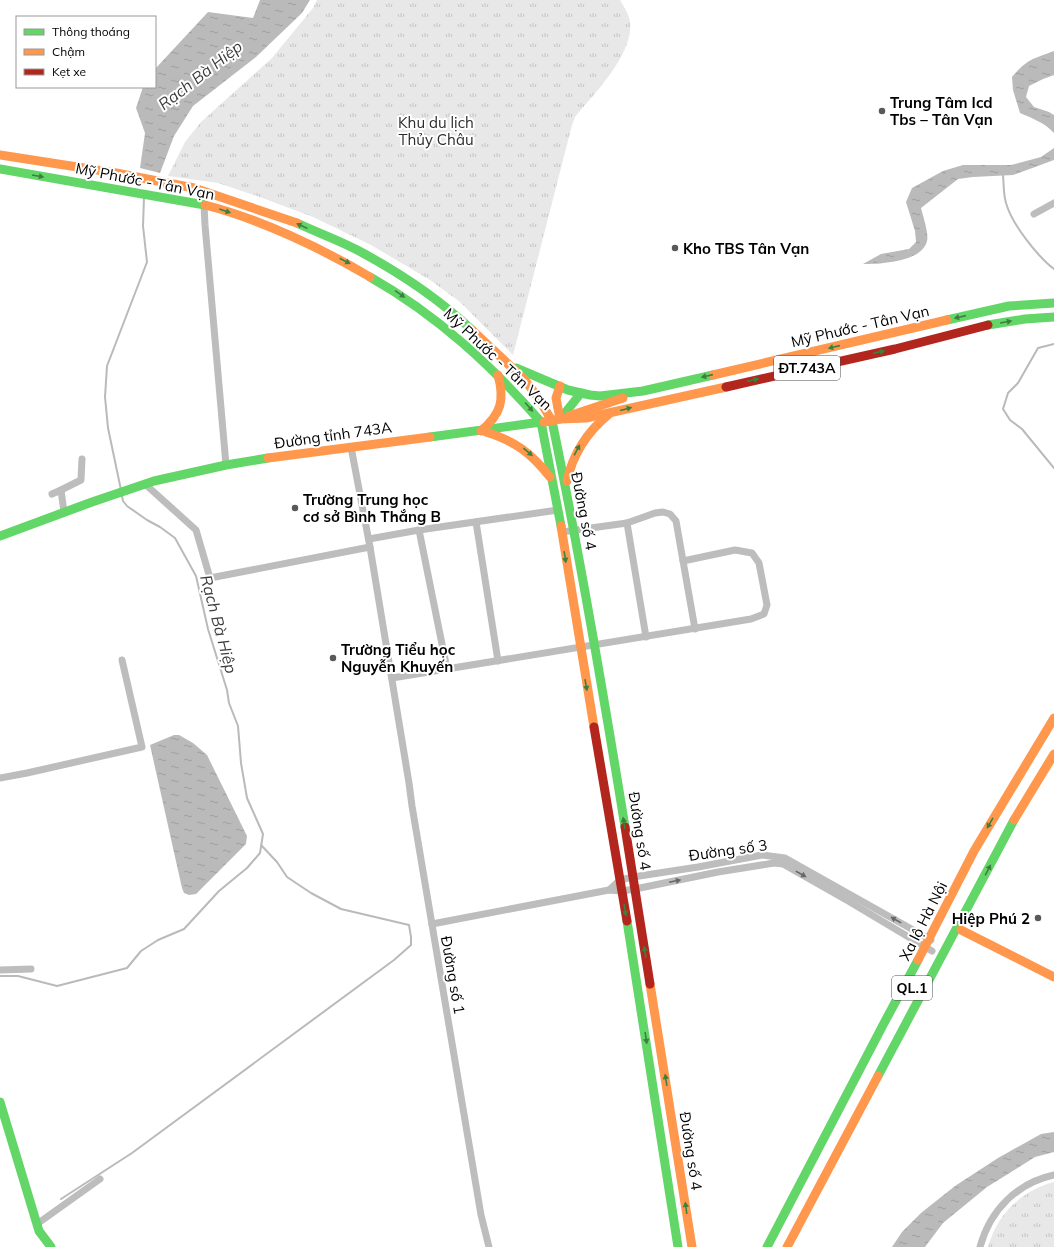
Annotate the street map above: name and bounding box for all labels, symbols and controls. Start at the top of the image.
legend [16,16,156,88]
text: Thông thoáng [52,24,130,39]
water label: Rạch Bà Hiệp [154,36,246,114]
text: Chậm [52,44,85,59]
text: Kẹt xe [52,64,86,79]
place label: Trung Tâm Icd Tbs – Tân Vạn [890,93,993,129]
marker: Trung Tâm Icd Tbs – Tân Vạn [877,106,887,116]
park label: Khu du lịch Thủy Châu [398,113,474,149]
street label: Mỹ Phước - Tân Vạn [74,158,216,204]
one-way arrow [32,173,45,179]
one-way arrow [219,209,231,215]
one-way arrow [295,222,307,228]
place label: Kho TBS Tân Vạn [683,239,809,258]
marker: Kho TBS Tân Vạn [670,243,680,253]
one-way arrow [339,258,350,264]
one-way arrow [395,290,405,298]
street label: Mỹ Phước - Tân Vạn [789,301,931,351]
street label: Mỹ Phước - Tân Vạn [440,304,556,414]
one-way arrow [954,315,967,321]
one-way arrow [1000,319,1012,325]
one-way arrow [828,345,840,351]
one-way arrow [873,349,886,355]
road number: ĐT.743A [774,356,840,380]
one-way arrow [701,373,713,379]
one-way arrow [746,377,759,383]
one-way arrow [524,402,533,413]
one-way arrow [620,406,632,412]
street label: Đường tỉnh 743A [273,417,393,453]
one-way arrow [574,444,580,456]
one-way arrow [523,448,533,457]
street label: Đường số 4 [567,470,601,552]
place label: Trường Trung học cơ sở Bình Thắng B [303,490,441,526]
marker: Trường Trung học cơ sở Bình Thắng B [290,503,300,513]
one-way arrow [563,551,569,563]
water label: Rạch Bà Hiệp [196,573,242,676]
place label: Trường Tiểu học Nguyễn Khuyến [341,640,456,676]
marker: Trường Tiểu học Nguyễn Khuyến [328,653,338,663]
one-way arrow [583,679,589,691]
street label: Đường số 4 [624,790,656,872]
one-way arrow [621,817,627,829]
one-way arrow [987,817,994,829]
street label: Đường số 3 [688,835,768,865]
one-way arrow [984,864,991,875]
one-way arrow [795,871,806,877]
one-way arrow [669,878,681,884]
street label: Xa lộ Hà Nội [895,878,951,964]
one-way arrow [622,904,628,916]
place label: Hiệp Phú 2 [952,909,1030,928]
marker: Hiệp Phú 2 [1033,913,1043,923]
one-way arrow [890,917,901,924]
street label: Đường số 1 [437,934,469,1016]
one-way arrow [642,946,648,958]
road number: QL.1 [892,976,932,1000]
one-way arrow [643,1032,649,1044]
one-way arrow [663,1074,669,1086]
street label: Đường số 4 [675,1110,707,1192]
one-way arrow [683,1202,689,1215]

